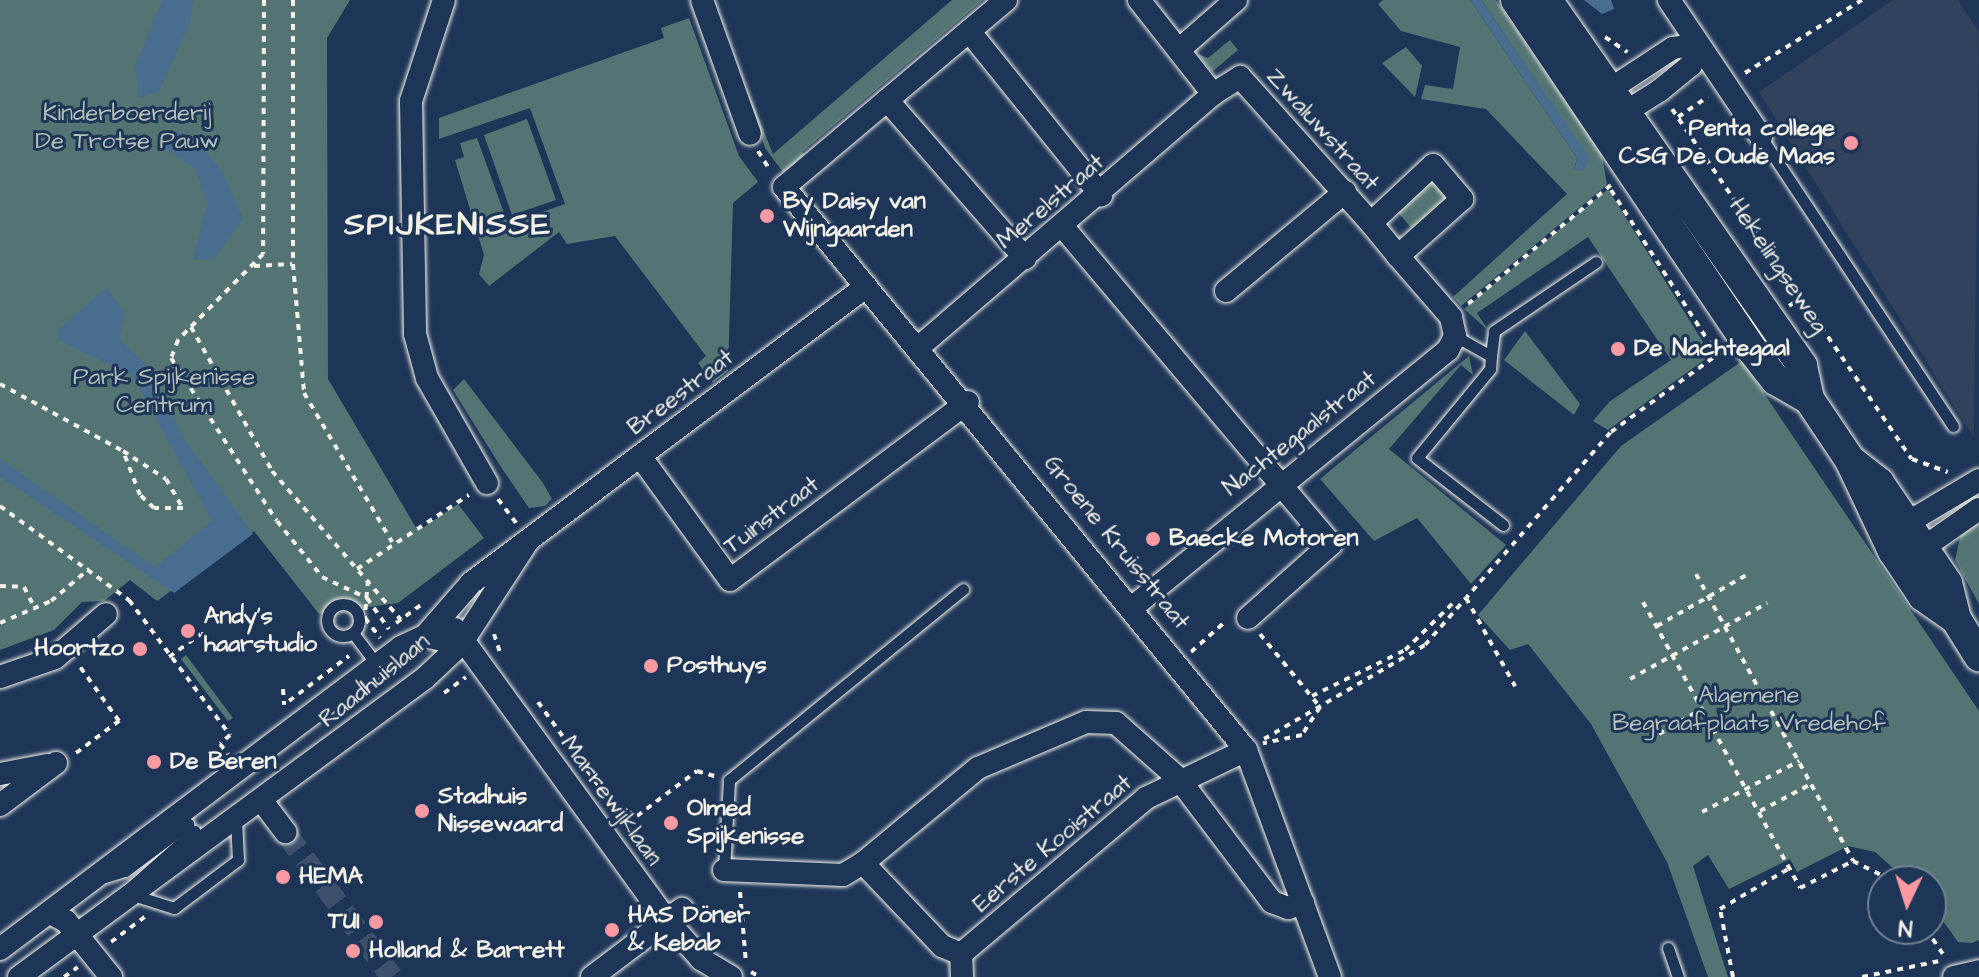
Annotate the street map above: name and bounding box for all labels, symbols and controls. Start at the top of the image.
street label: Zwaluwstraat [1259,63,1385,197]
park label: Kinderboerderij De Trotse Pauw [35,100,219,156]
place label: Penta college CSG De Oude Maas [1619,115,1835,171]
marker: Penta college CSG De Oude Maas [1842,134,1860,152]
street label: Merelstraat [991,149,1111,255]
place label: By Daisy van Wijngaarden [783,188,926,244]
street label: Hekelingseweg [1722,193,1834,339]
district label: SPIJKENISSE [344,206,552,244]
marker: By Daisy van Wijngaarden [758,207,776,225]
place label: De Nachtegaal [1634,335,1790,363]
marker: De Nachtegaal [1609,340,1627,358]
street label: Breestraat [622,344,740,442]
park label: Park Spijkenisse Centrum [73,364,255,420]
street label: Nachtegaalstraat [1218,365,1382,503]
street label: Groene Kruisstraat [1037,450,1195,636]
street label: Tuinstraat [719,471,825,561]
place label: Baecke Motoren [1169,525,1359,553]
marker: Baecke Motoren [1144,530,1162,548]
place label: Andy's haarstudio [204,603,317,659]
marker: Andy's haarstudio [179,622,197,640]
street label: Raadhuislaan [314,628,436,734]
place label: Hoortzo [34,635,124,663]
marker: Hoortzo [131,640,149,658]
place label: Posthuys [667,652,767,680]
marker: Posthuys [642,657,660,675]
park label: Algemene Begraafplaats Vredehof [1612,682,1886,738]
street label: Marrewijklaan [554,730,668,872]
place label: De Beren [170,748,276,776]
marker: De Beren [145,753,163,771]
street label: Eerste Kooistraat [968,769,1138,919]
place label: Stadhuis Nissewaard [438,783,563,839]
place label: Olmed Spijkenisse [687,795,804,851]
marker: Stadhuis Nissewaard [413,802,431,820]
marker: Olmed Spijkenisse [662,814,680,832]
place label: HEMA [299,863,363,891]
north arrow [1867,865,1947,945]
marker: HEMA [274,868,292,886]
place label: HAS Döner & Kebab [628,902,750,958]
place label: TUI [328,908,360,936]
text: N [1897,912,1913,943]
marker: TUI [367,913,385,931]
marker: HAS Döner & Kebab [603,921,621,939]
place label: Holland & Barrett [369,937,565,965]
marker: Holland & Barrett [344,942,362,960]

